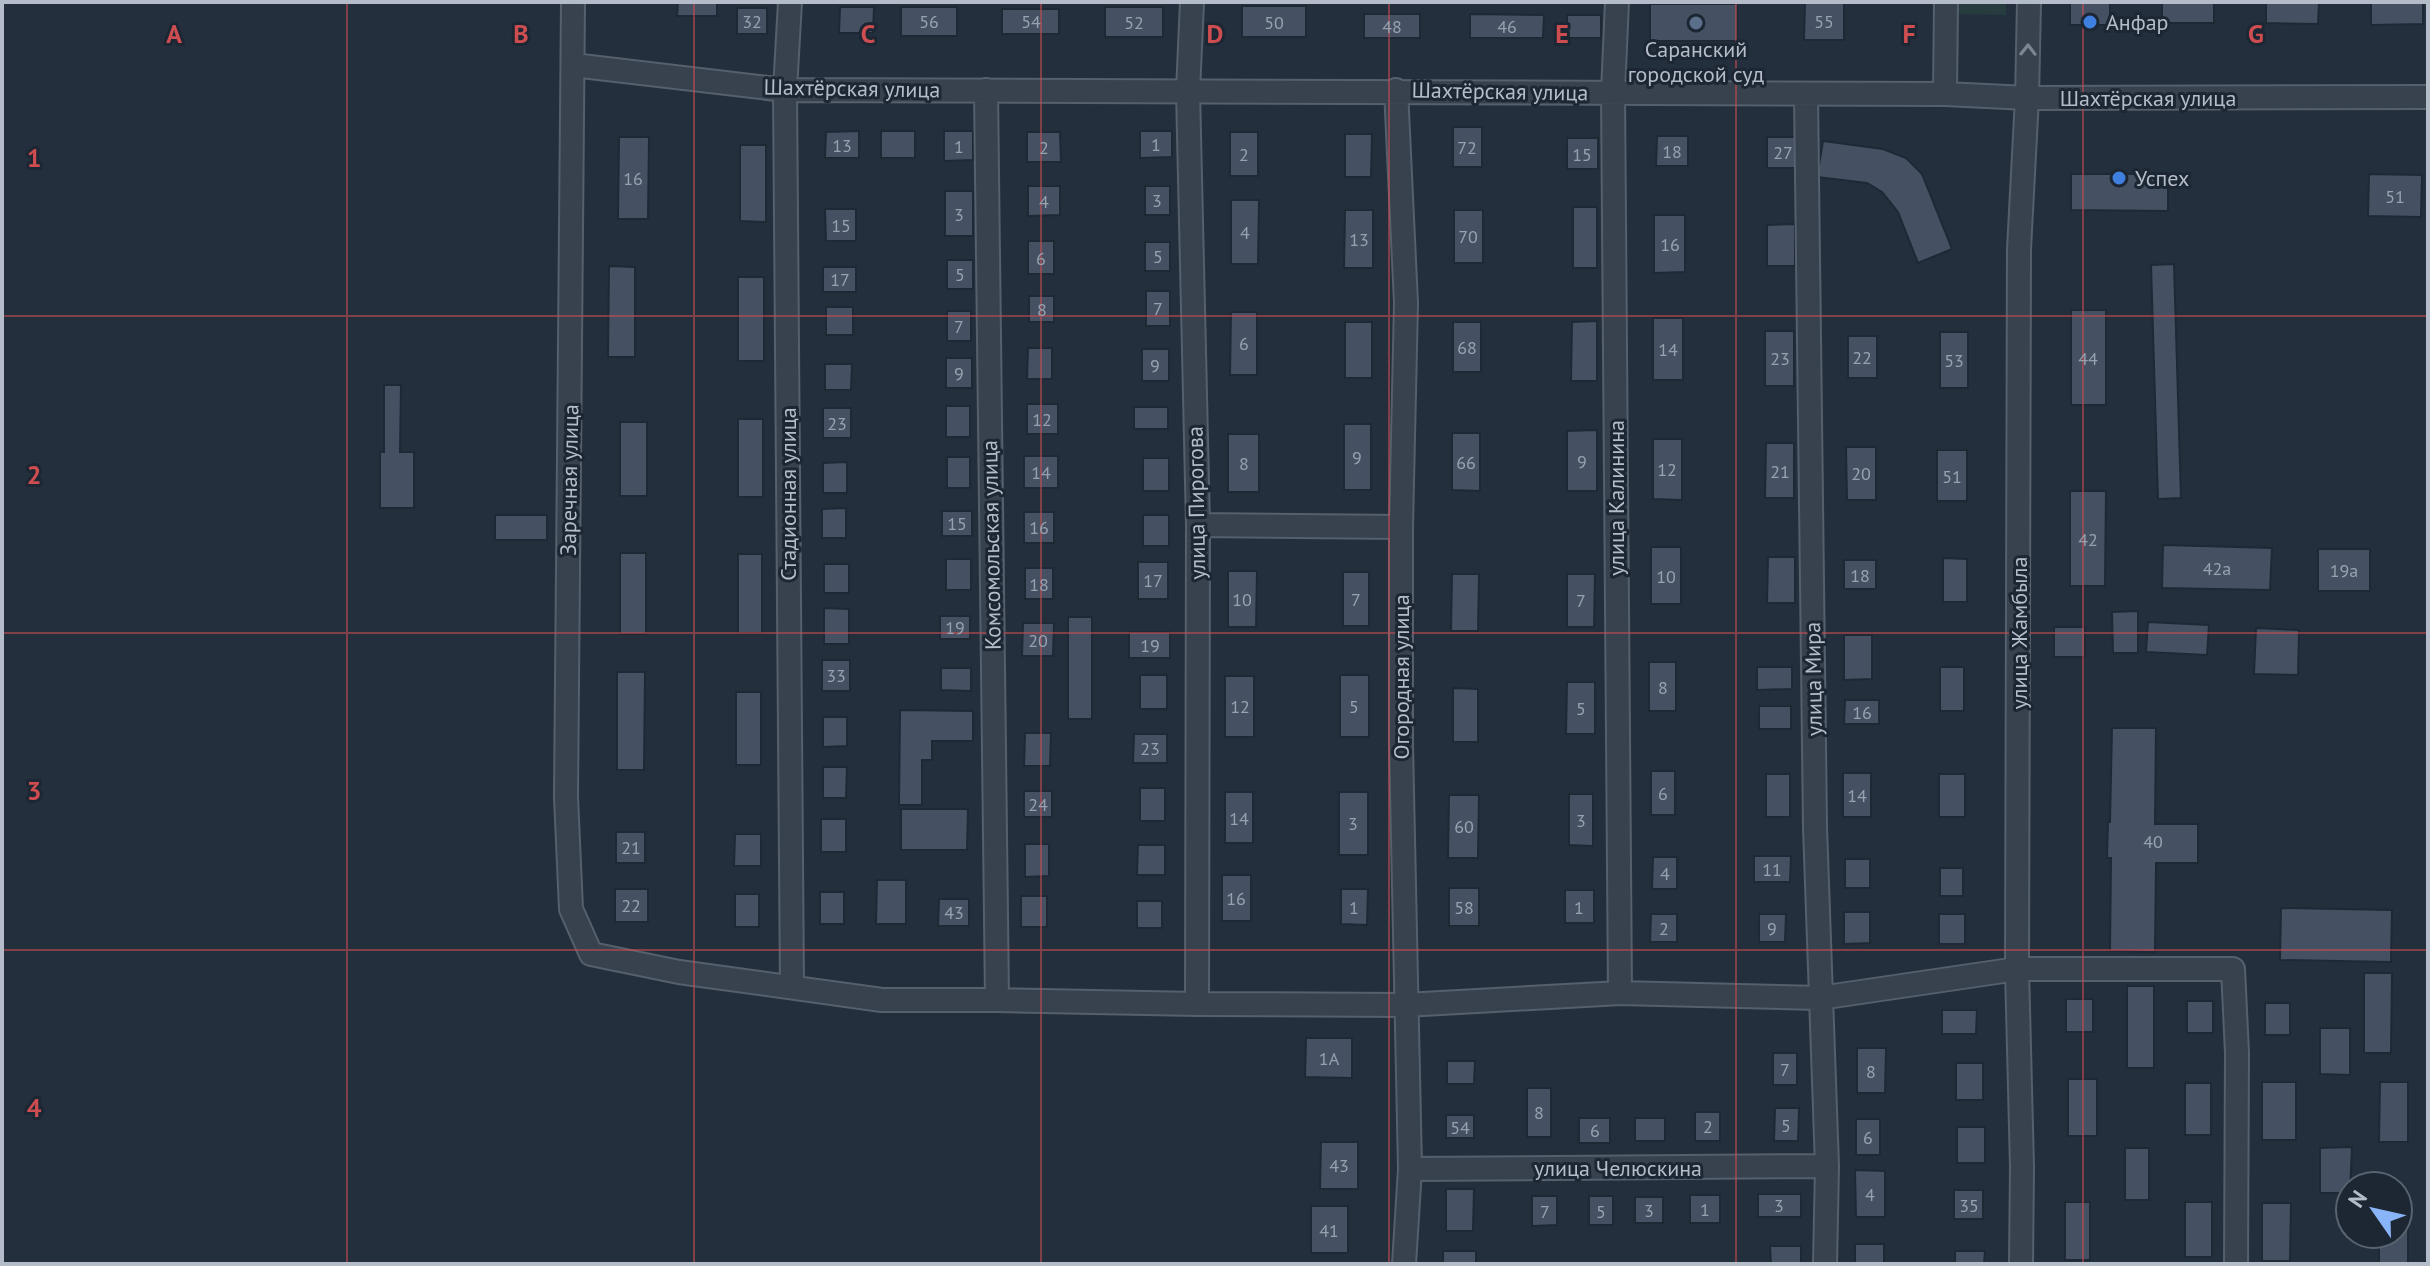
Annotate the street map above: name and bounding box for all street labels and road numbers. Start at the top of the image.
street label: Шахтёрская улица [763,72,941,104]
street label: Шахтёрская улица [1411,75,1589,107]
street label: Шахтёрская улица [2060,84,2236,112]
street label: Заречная улица [554,404,584,556]
street label: Стадионная улица [774,407,802,581]
street label: улица Калинина [1602,420,1630,576]
street label: улица Пирогова [1181,426,1211,580]
street label: Комсомольская улица [975,440,1007,650]
street label: улица Жамбыла [2005,557,2033,710]
street label: Огородная улица [1387,594,1415,760]
street label: улица Мира [1798,622,1828,736]
street label: улица Челюскина [1534,1154,1702,1182]

